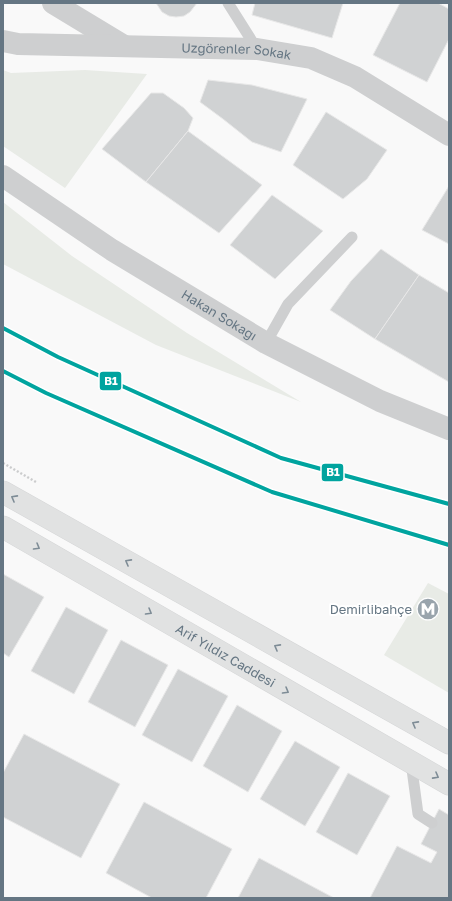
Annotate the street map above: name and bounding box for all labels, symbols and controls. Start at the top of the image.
street label: Uzgörenler Sokak [181,39,293,63]
street label: Hakan Sokağı [179,286,260,344]
line badge: B1 [99,371,122,391]
text: B1 [104,374,118,387]
line badge: B1 [321,463,344,482]
text: B1 [326,465,340,478]
one-way arrow [11,496,18,503]
one-way arrow [33,542,40,549]
one-way arrow [124,560,132,567]
metro station icon: Demirlibahçe [415,596,441,622]
place label: Demirlibahçe [330,601,412,617]
one-way arrow [145,607,152,614]
street label: Arif Yıldız Caddesi [173,620,278,690]
one-way arrow [274,644,281,651]
one-way arrow [282,686,289,693]
one-way arrow [412,722,419,729]
one-way arrow [431,772,439,779]

